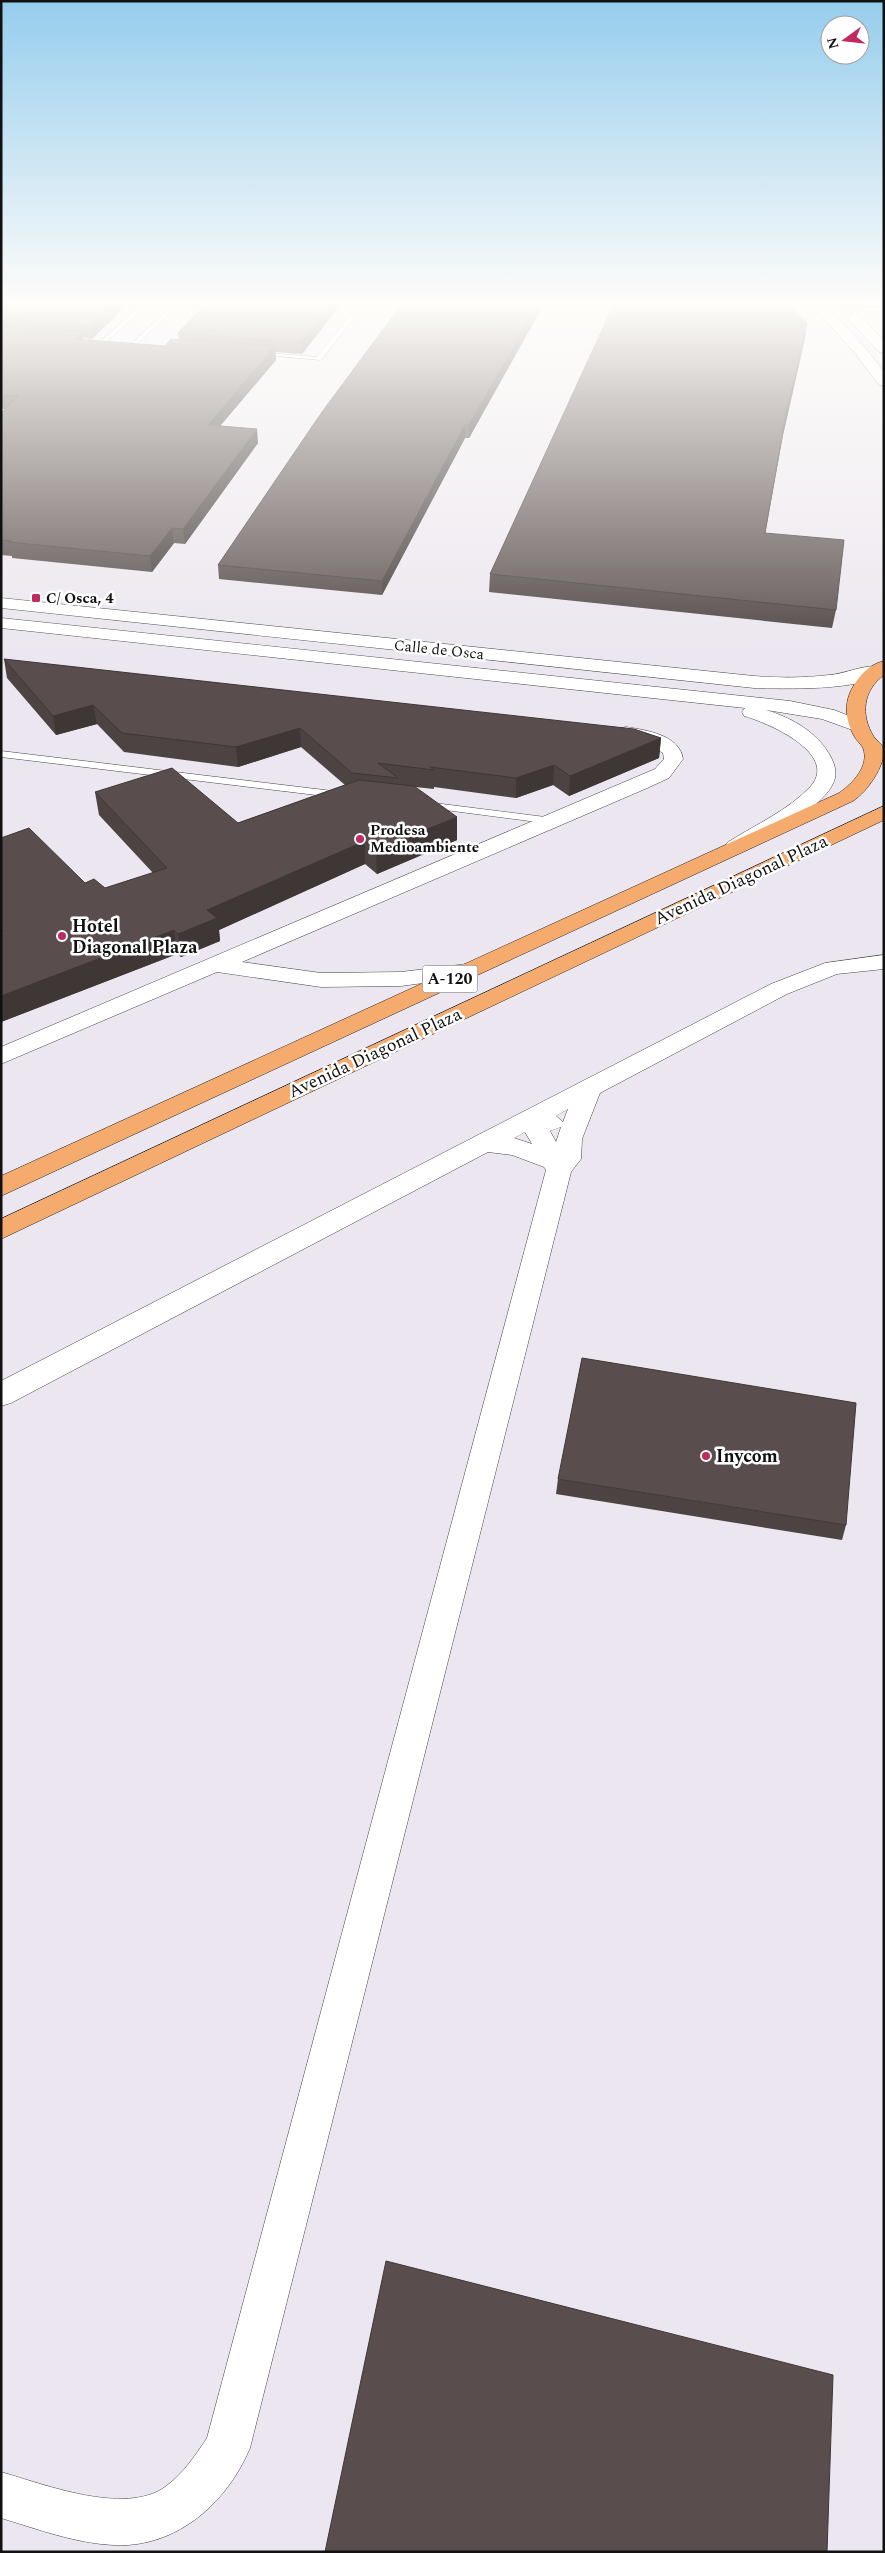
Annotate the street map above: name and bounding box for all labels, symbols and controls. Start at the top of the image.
north arrow [820,15,870,65]
text: N [821,35,845,51]
place label: C/ Osca, 4 [46,587,114,610]
marker: C/ Osca, 4 [30,592,42,604]
street label: Calle de Osca [393,634,486,666]
place label: Prodesa Medioambiente [370,819,479,859]
street label: Avenida Diagonal Plaza [650,828,833,932]
marker: Prodesa Medioambiente [354,833,366,845]
place label: Hotel Diagonal Plaza [72,913,198,961]
marker: Hotel Diagonal Plaza [56,930,68,942]
road number: A-120 [422,966,478,992]
street label: Avenida Diagonal Plaza [284,1001,467,1105]
place label: Inycom [716,1443,778,1470]
marker: Inycom [700,1450,712,1462]

